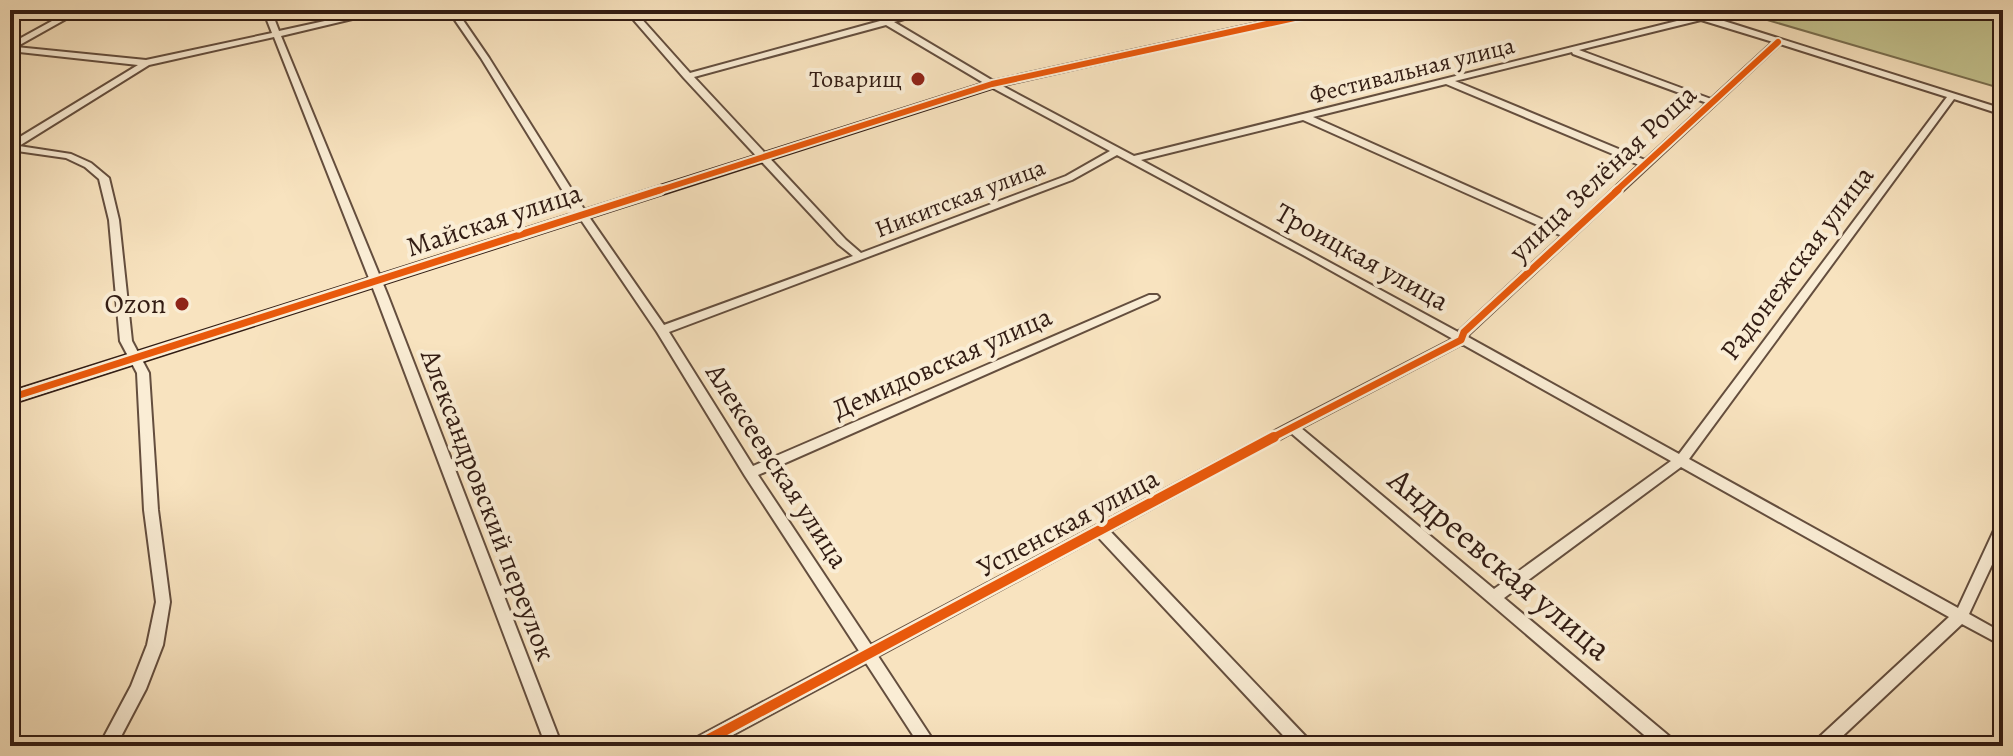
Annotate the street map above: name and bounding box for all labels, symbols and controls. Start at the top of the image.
street label: Фестивальная улица [1306,29,1518,111]
place label: Товарищ [809,63,902,95]
marker: Товарищ [909,70,927,88]
street label: улица Зелёная Роща [1500,76,1705,271]
street label: Никитская улица [870,151,1050,245]
street label: Радонежская улица [1711,158,1883,368]
street label: Майская улица [401,174,587,266]
street label: Троицкая улица [1268,194,1456,320]
place label: Ozon [104,285,166,323]
marker: Ozon [173,295,191,313]
street label: Демидовская улица [826,297,1058,428]
street label: Александровский переулок [411,343,565,666]
street label: Алексеевская улица [696,355,858,576]
street label: Андреевская улица [1378,456,1622,672]
street label: Успенская улица [970,459,1166,587]

